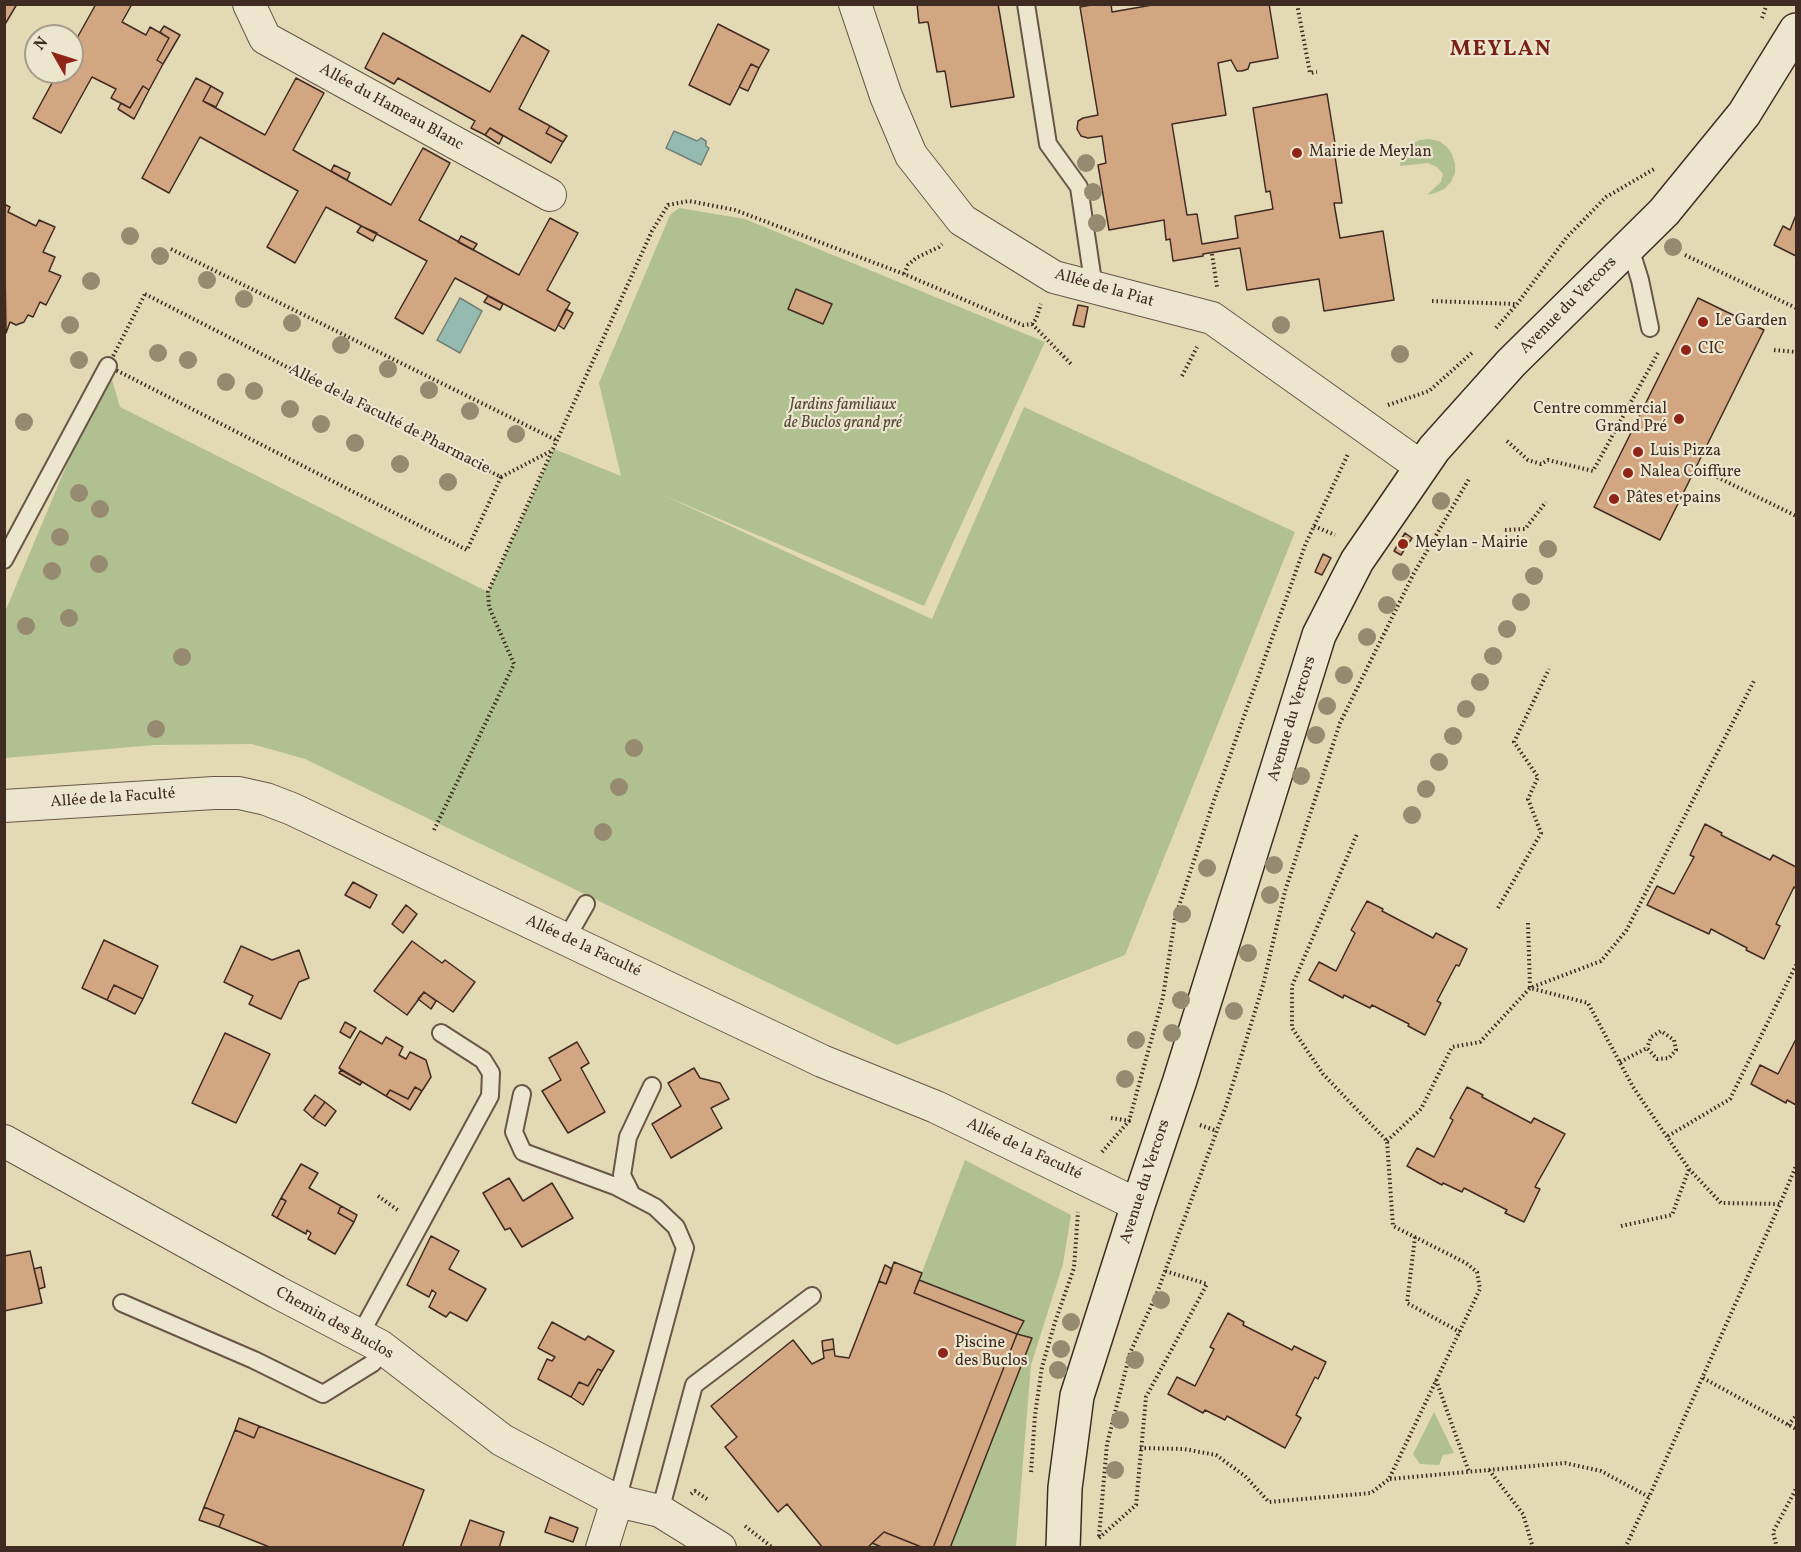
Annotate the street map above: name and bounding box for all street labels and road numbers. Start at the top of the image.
street label: Allée du Hameau Blanc [316,60,466,156]
street label: Avenue du Vercors [1516,253,1622,359]
street label: Allée de la Piat [1052,266,1156,312]
street label: Allée de la Faculté de Pharmacie [285,361,493,479]
street label: Avenue du Vercors [1265,654,1321,784]
street label: Allée de la Faculté [50,785,176,813]
street label: Allée de la Faculté [522,912,644,982]
street label: Allée de la Faculté [963,1115,1085,1185]
street label: Avenue du Vercors [1117,1117,1175,1247]
street label: Chemin des Buclos [272,1284,396,1364]

